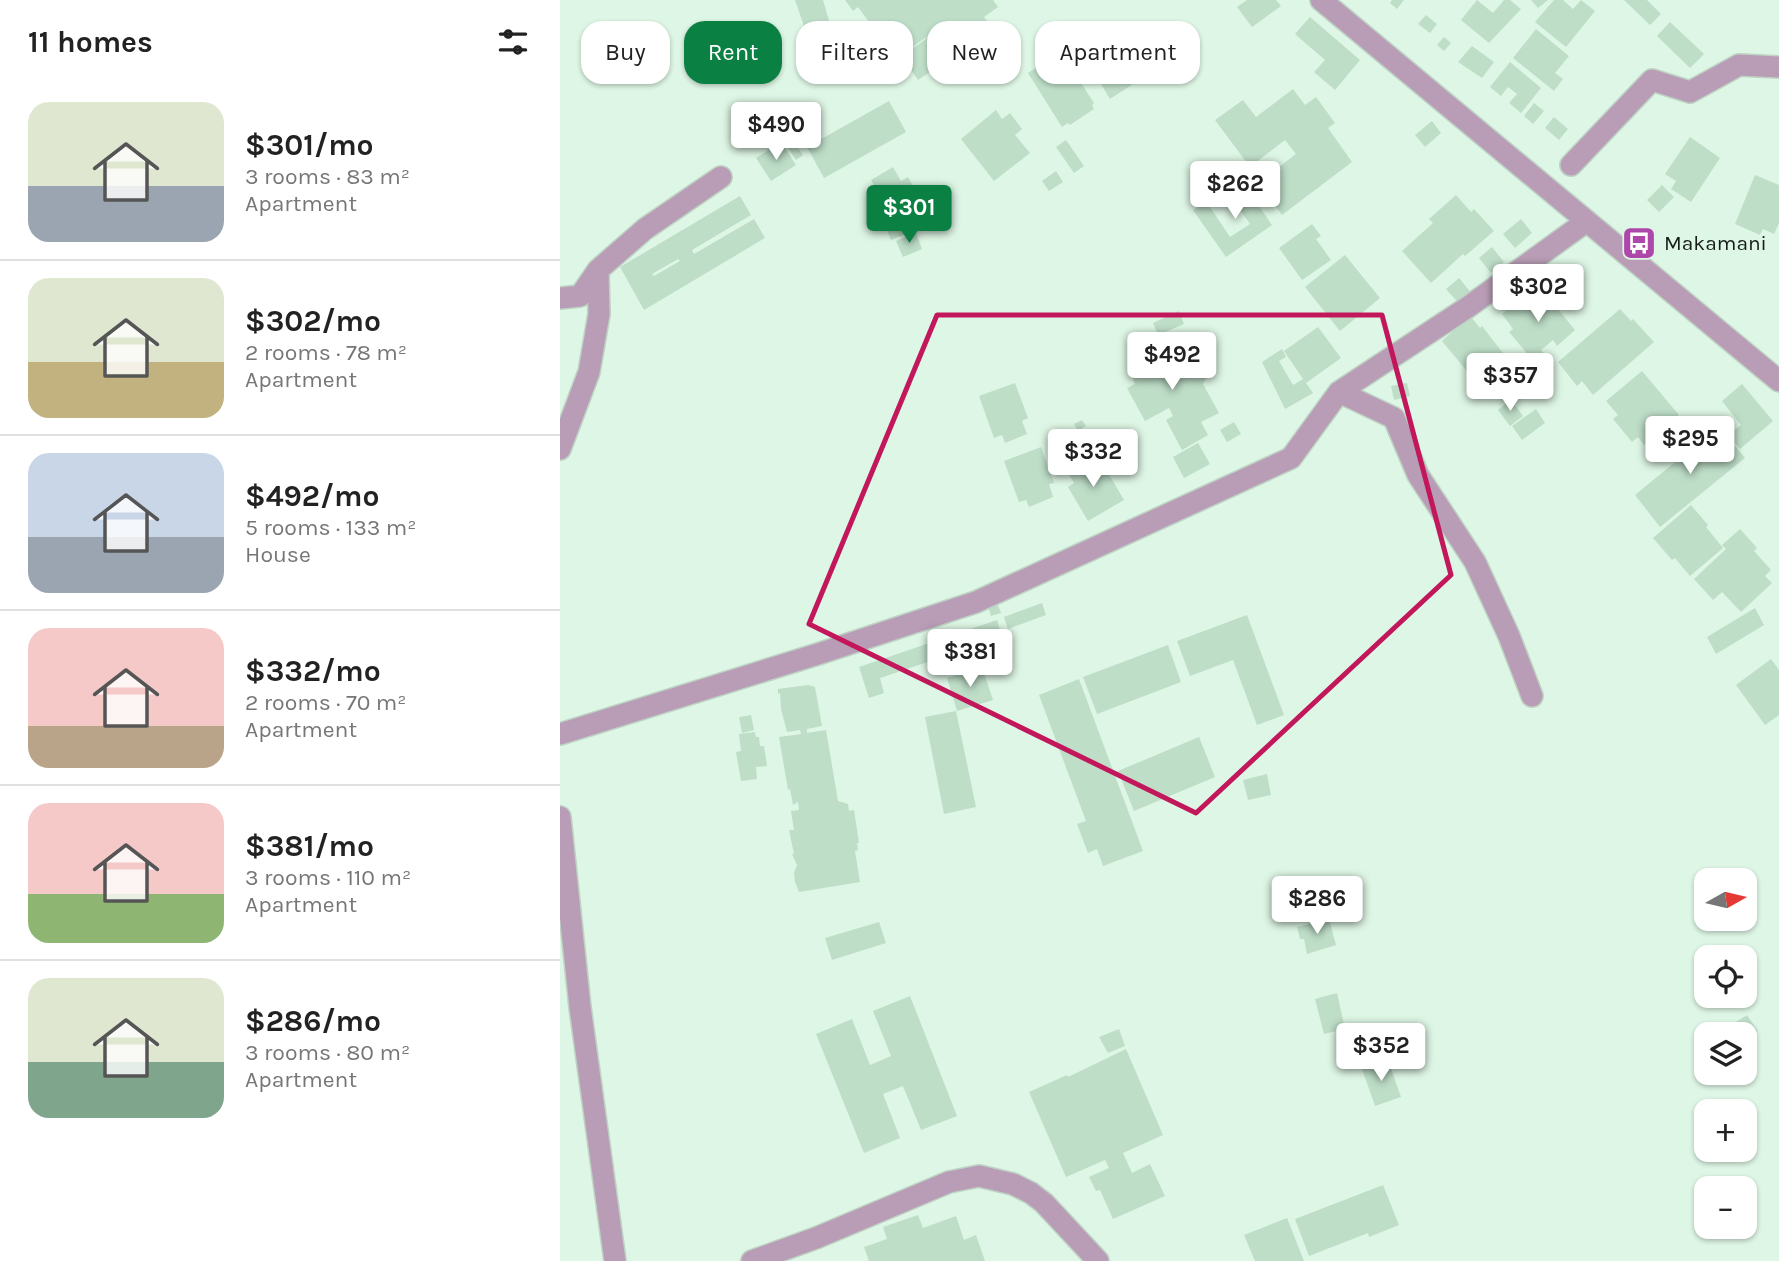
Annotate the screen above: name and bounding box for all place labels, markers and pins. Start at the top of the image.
pin: $490 [735,102,817,162]
pin: $262 [1194,162,1276,221]
pin: $301 [868,186,950,245]
bus stop icon: Makamani [1620,224,1658,262]
place label: Makamani [1664,231,1767,255]
pin: $302 [1497,264,1579,324]
pin: $492 [1131,332,1213,392]
pin: $357 [1469,354,1551,413]
pin: $295 [1649,416,1731,476]
pin: $332 [1052,430,1134,489]
pin: $381 [929,630,1011,689]
pin: $286 [1276,876,1358,936]
pin: $352 [1340,1024,1422,1083]

